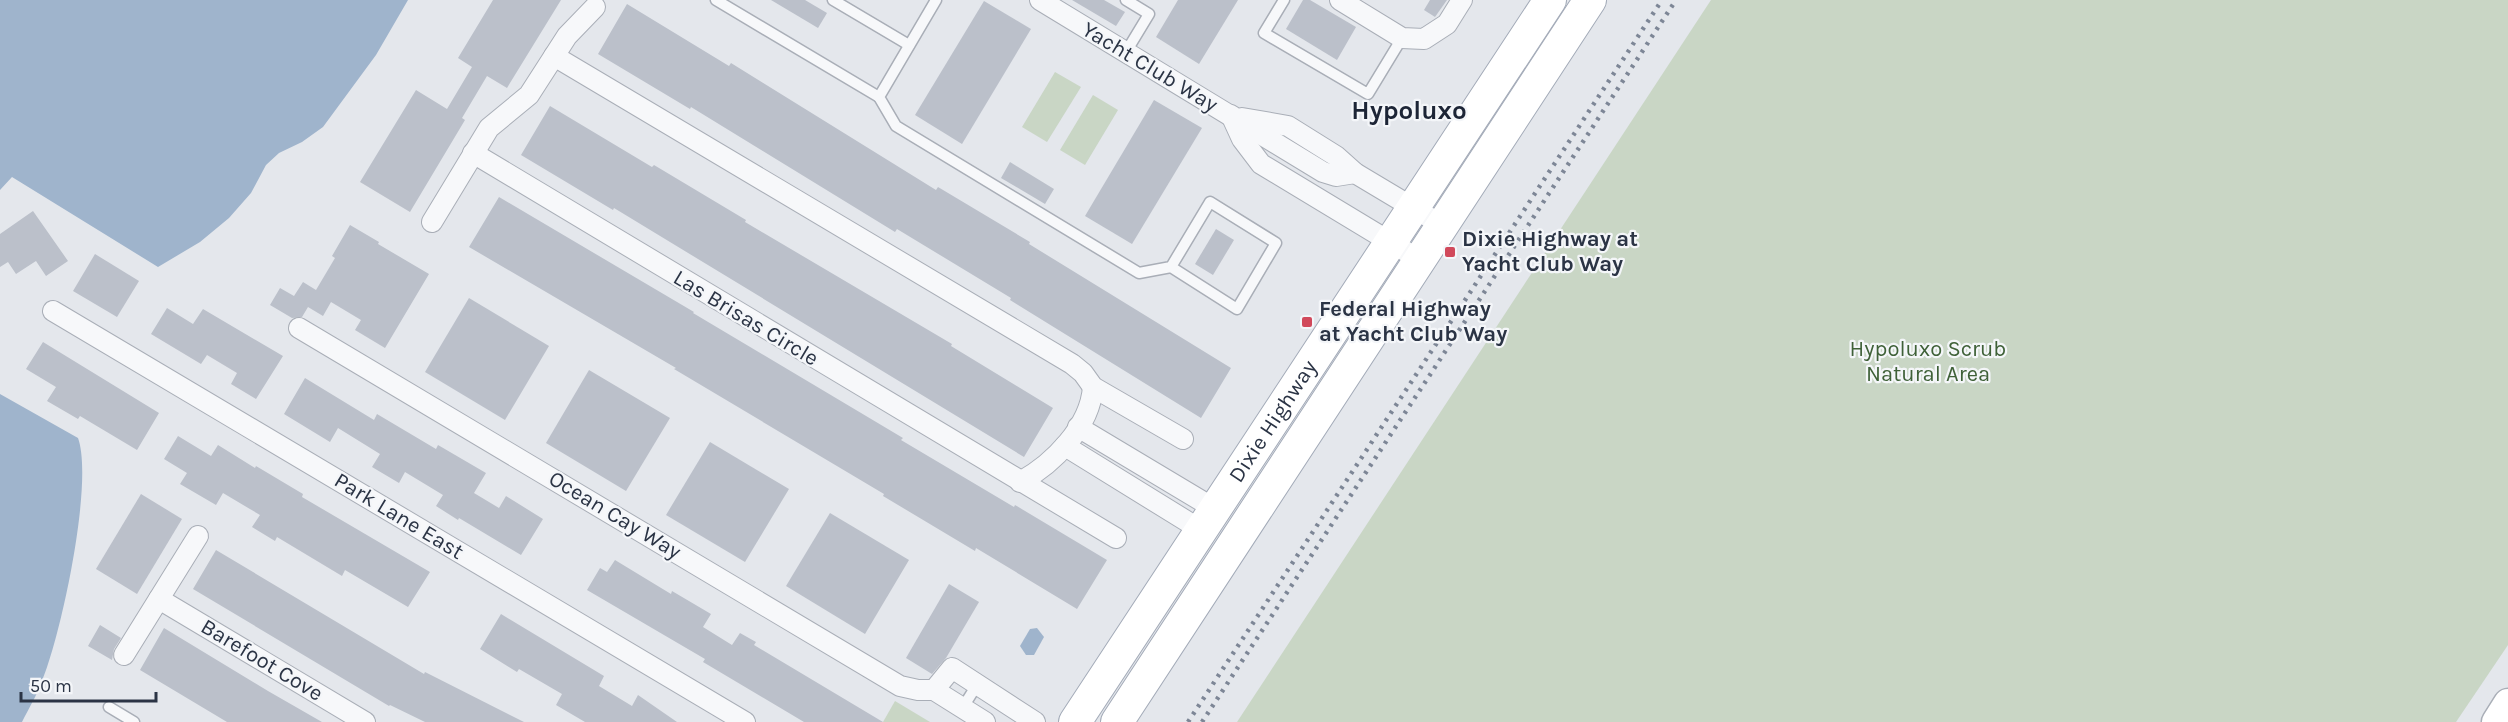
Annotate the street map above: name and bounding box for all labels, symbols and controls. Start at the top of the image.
street label: Yacht Club Way [1078,16,1222,118]
district label: Hypoluxo [1351,95,1467,126]
place label: Dixie Highway at Yacht Club Way [1462,226,1638,277]
marker: Dixie Highway at Yacht Club Way [1443,245,1457,259]
street label: Las Brisas Circle [669,264,823,372]
place label: Federal Highway at Yacht Club Way [1319,296,1507,347]
marker: Federal Highway at Yacht Club Way [1300,315,1314,329]
park label: Hypoluxo Scrub Natural Area [1850,336,2006,387]
street label: Dixie Highway [1223,355,1322,487]
street label: Ocean Cay Way [544,465,686,565]
street label: Park Lane East [330,467,468,565]
street label: Barefoot Cove [196,613,328,707]
scale bar [21,665,156,703]
text: 50 m [30,675,72,697]

